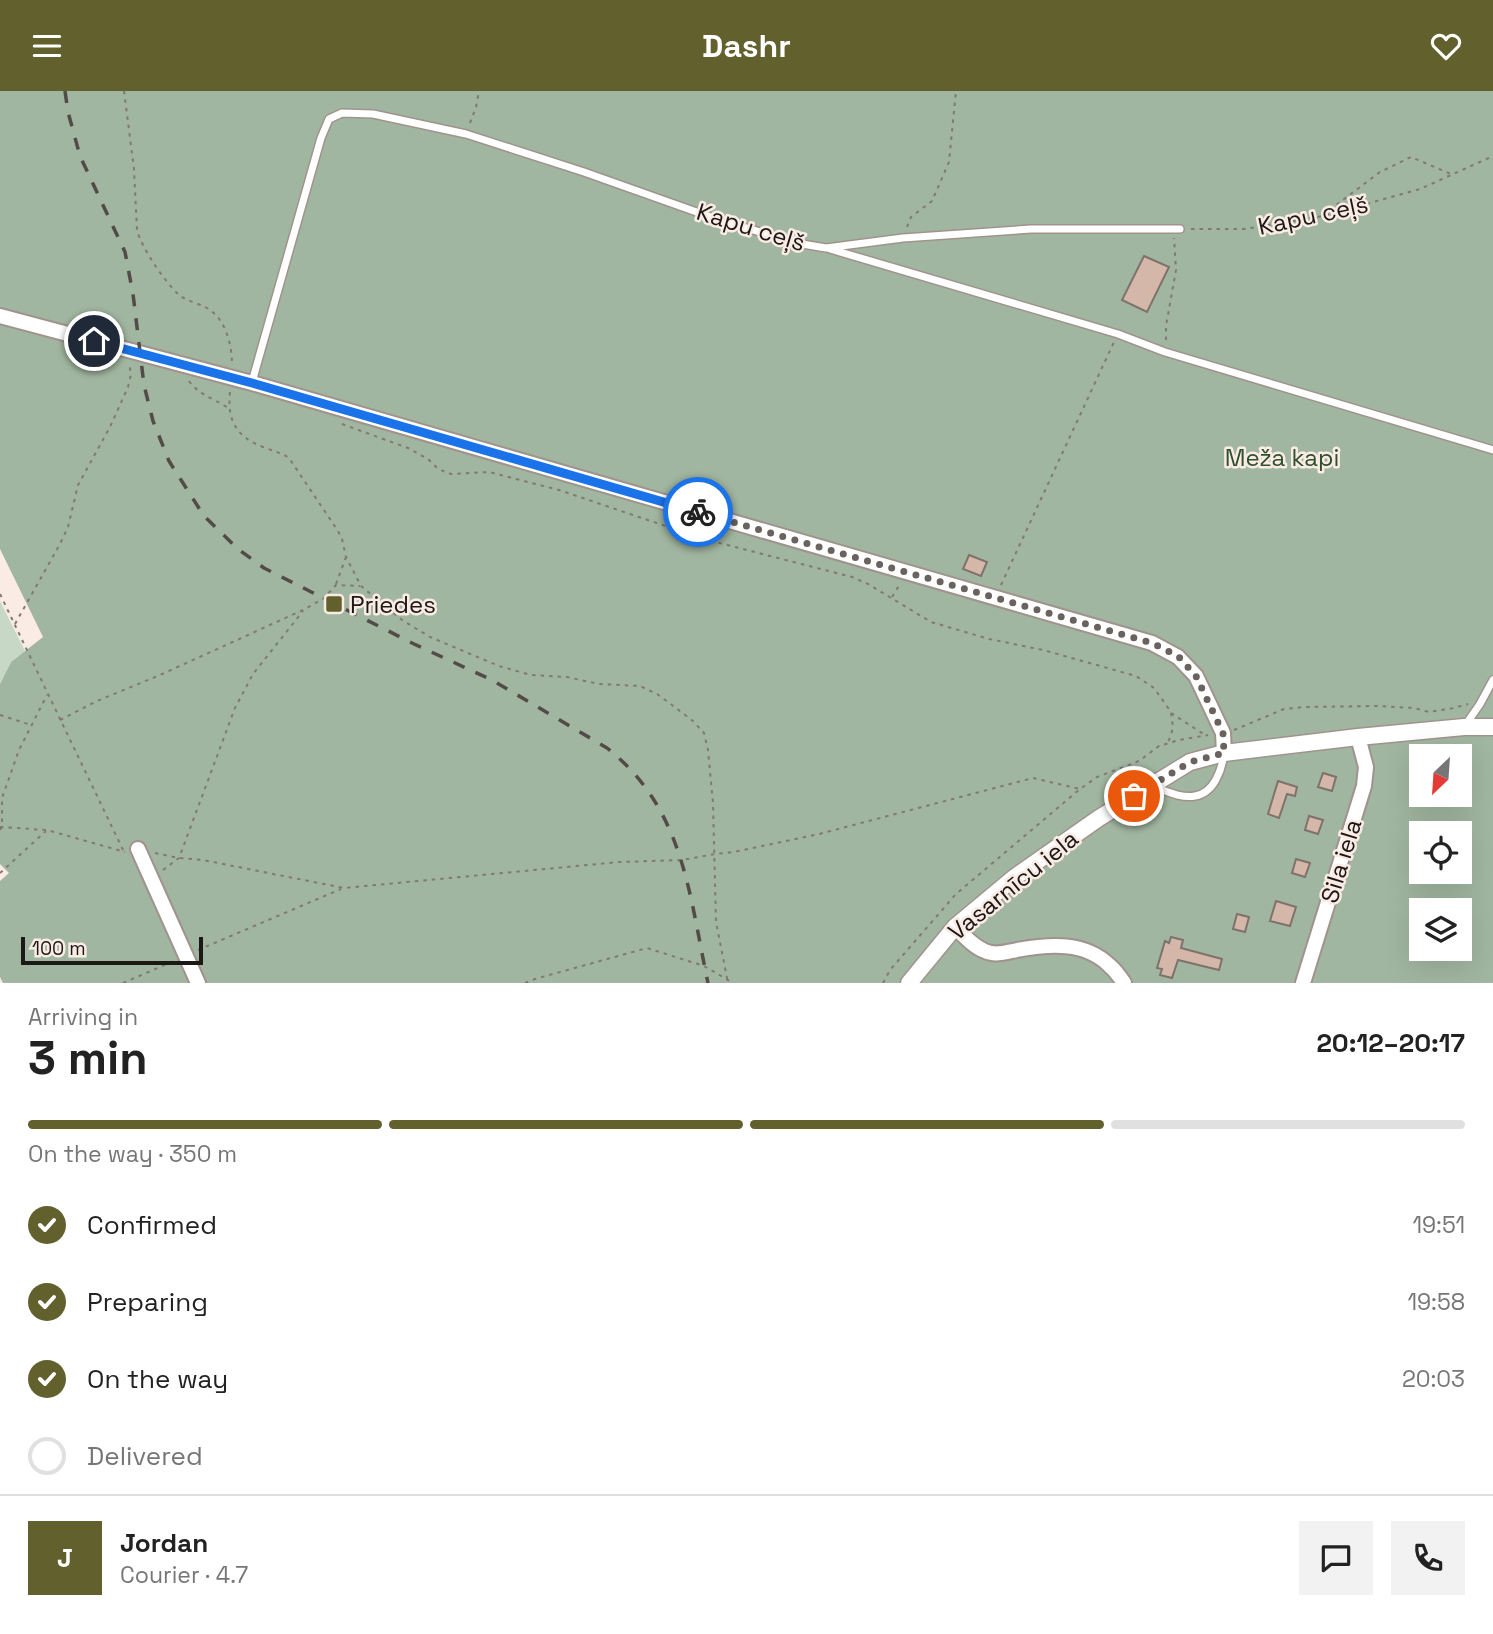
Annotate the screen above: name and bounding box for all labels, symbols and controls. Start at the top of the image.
text: Dashr [702,26,791,66]
icon: menu [28,27,66,65]
icon: heart [1427,27,1465,65]
street label: Kapu ceļš [1255,188,1371,242]
street label: Kapu ceļš [693,196,809,258]
pin [64,311,124,371]
icon: home [75,322,113,360]
park label: Meža kapi [1225,442,1339,473]
courier [663,477,733,547]
icon: bike [679,493,717,531]
place label: Priedes [350,589,436,620]
marker: Priedes [324,594,344,614]
north arrow [1409,744,1472,807]
map controls [1409,744,1472,961]
pin [1104,766,1164,826]
icon: bag [1115,777,1153,815]
street label: Sila iela [1314,815,1368,907]
button: locate [1409,821,1472,884]
street label: Vasarnīcu iela [942,823,1085,947]
button: layers [1409,898,1472,961]
scale bar [21,934,203,966]
text: 100 m [32,936,86,961]
text: Arriving in [28,1002,138,1032]
text: 20:12–20:17 [1316,1026,1465,1060]
text: 3 min [28,1029,148,1087]
text: On the way · 350 m [28,1139,237,1169]
icon: check [28,1206,66,1244]
text: Confirmed [87,1208,217,1242]
text: 19:51 [1412,1210,1465,1240]
icon: check [28,1283,66,1321]
text: Preparing [87,1285,208,1319]
text: 19:58 [1407,1287,1465,1317]
icon: check [28,1360,66,1398]
text: On the way [87,1362,228,1396]
text: 20:03 [1402,1364,1465,1394]
text: Delivered [87,1439,203,1473]
button: chat [1299,1521,1373,1595]
button: phone [1391,1521,1465,1595]
text: Jordan [120,1526,208,1560]
text: J [57,1541,73,1575]
text: Courier · 4.7 [120,1560,248,1590]

